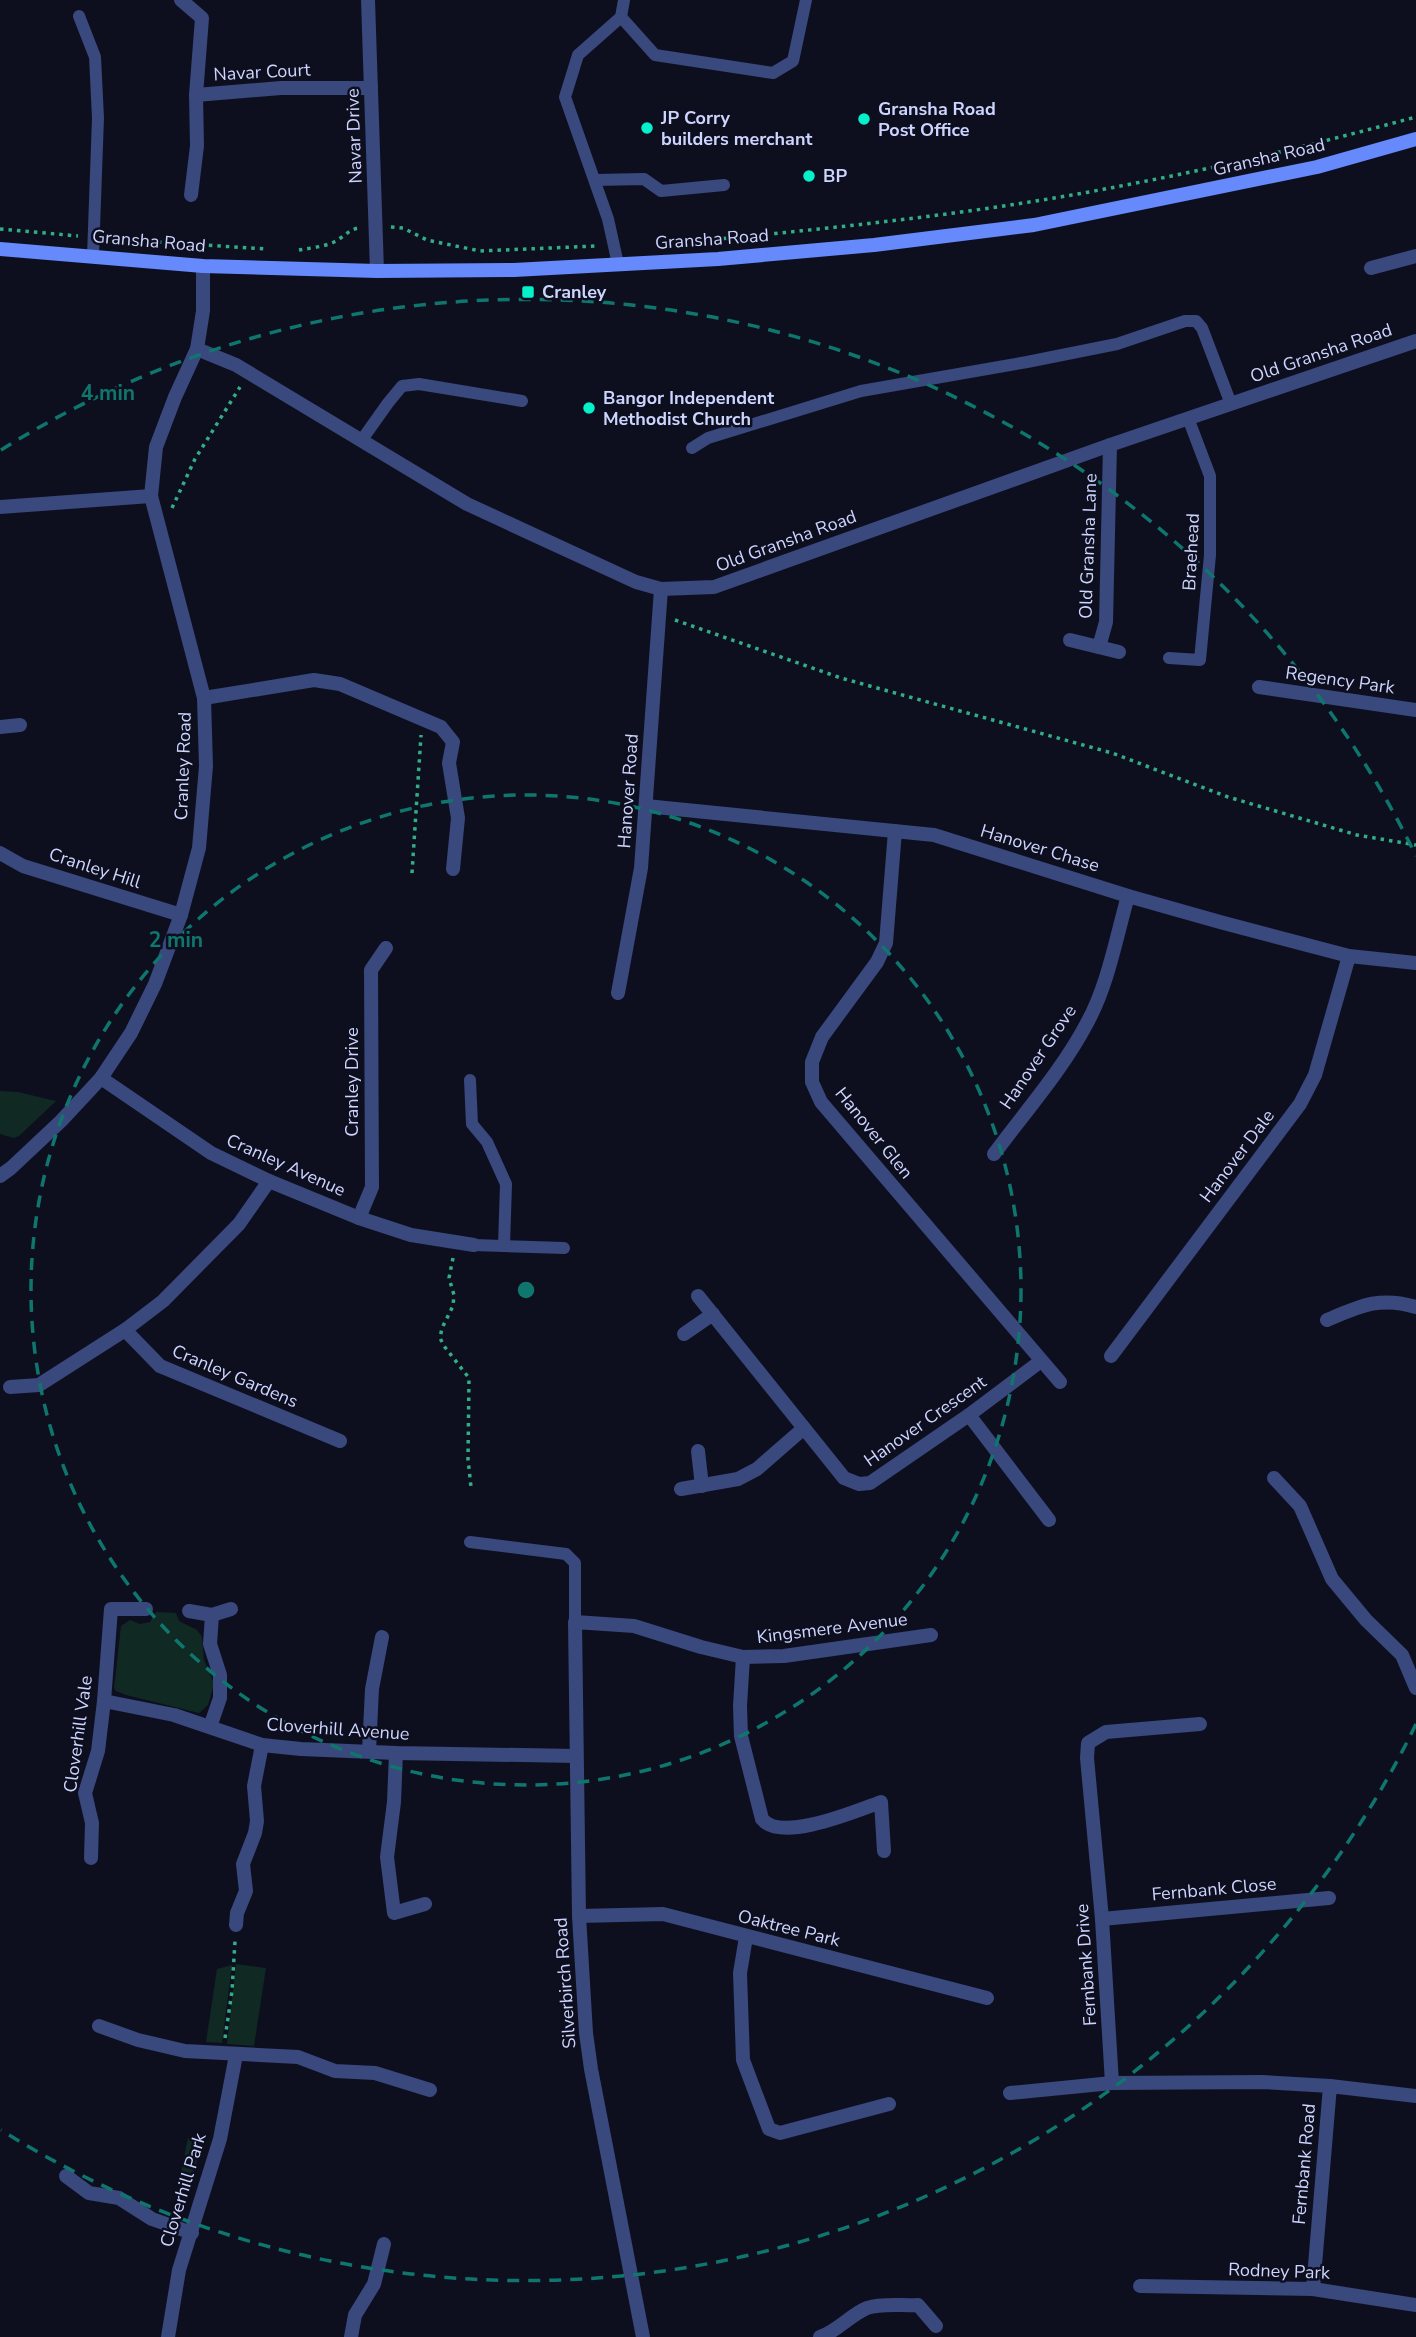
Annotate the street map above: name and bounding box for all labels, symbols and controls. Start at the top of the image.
street label: Navar Court [213,57,312,87]
street label: Navar Drive [340,88,368,184]
place label: Gransha Road Post Office [878,97,996,142]
place label: JP Corry builders merchant [660,106,812,151]
marker: Gransha Road Post Office [856,111,872,127]
marker: JP Corry builders merchant [639,120,655,136]
street label: Gransha Road [1211,132,1327,182]
place label: BP [823,164,847,188]
marker: BP [801,168,817,184]
street label: Gransha Road [654,223,770,255]
street label: Gransha Road [91,224,207,258]
place label: Cranley [542,280,607,304]
marker: Cranley [520,284,536,300]
street label: Old Gransha Road [1247,318,1395,388]
text: 4 min [81,379,135,407]
place label: Bangor Independent Methodist Church [603,386,774,431]
marker: Bangor Independent Methodist Church [581,400,597,416]
street label: Old Gransha Lane [1073,473,1103,619]
street label: Old Gransha Road [712,504,860,578]
street label: Braehead [1177,513,1205,591]
street label: Regency Park [1284,660,1397,700]
street label: Cranley Road [169,711,197,821]
street label: Hanover Road [612,733,644,849]
street label: Hanover Chase [978,819,1102,877]
street label: Cranley Hill [46,842,145,894]
text: 2 min [149,926,203,954]
street label: Hanover Grove [994,1000,1082,1114]
street label: Cranley Drive [340,1027,364,1137]
street label: Hanover Glen [830,1082,918,1184]
street label: Hanover Dale [1194,1105,1280,1207]
street label: Cranley Avenue [223,1128,349,1202]
centre of rings [514,1278,538,1302]
street label: Cranley Gardens [168,1339,302,1413]
street label: Hanover Crescent [859,1369,991,1472]
street label: Kingsmere Avenue [755,1607,909,1649]
street label: Cloverhill Vale [58,1674,98,1794]
street label: Cloverhill Avenue [266,1712,410,1746]
street label: Fernbank Close [1151,1872,1277,1906]
street label: Fernbank Drive [1070,1903,1102,2027]
street label: Oaktree Park [735,1904,844,1953]
street label: Silverbirch Road [548,1917,582,2049]
street label: Fernbank Road [1287,2102,1321,2226]
street label: Cloverhill Park [154,2129,212,2250]
street label: Rodney Park [1228,2257,1331,2285]

